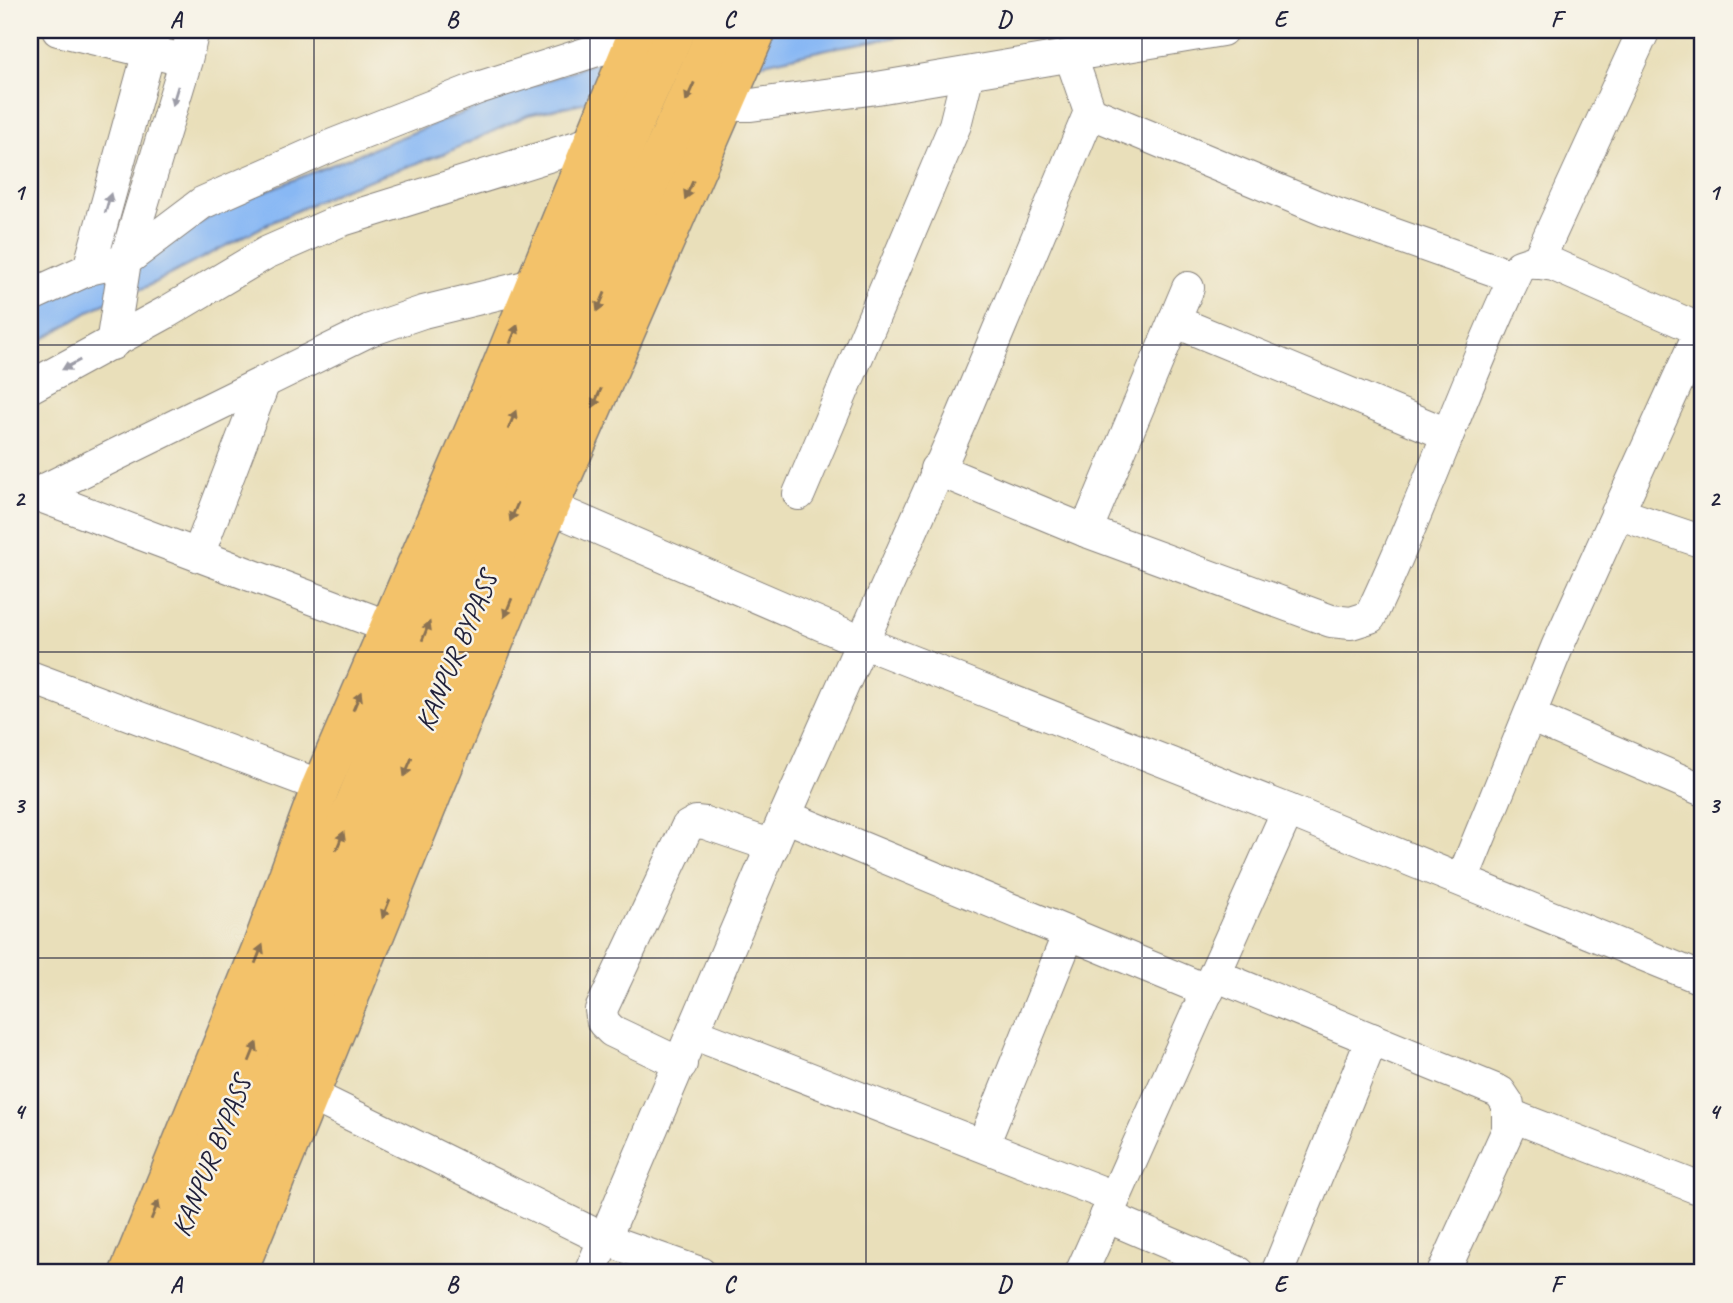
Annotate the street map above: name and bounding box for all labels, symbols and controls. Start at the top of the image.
text: A [170,5,184,34]
text: B [446,5,460,34]
text: C [724,5,738,34]
text: D [997,5,1013,34]
text: E [1274,5,1290,34]
text: F [1551,5,1567,34]
one-way arrow [684,82,696,102]
one-way arrow [170,85,180,106]
text: 1 [14,178,27,207]
text: 1 [1709,178,1722,207]
one-way arrow [683,180,695,200]
one-way arrow [103,192,113,213]
one-way arrow [595,291,606,312]
one-way arrow [508,323,519,344]
one-way arrow [61,359,81,371]
one-way arrow [591,388,602,409]
one-way arrow [507,409,518,430]
text: 2 [14,484,27,513]
text: 2 [1709,484,1722,513]
one-way arrow [508,501,519,522]
street label: KANPUR BYPASS [407,562,507,736]
one-way arrow [503,597,514,618]
one-way arrow [421,620,432,641]
one-way arrow [352,690,363,711]
one-way arrow [402,757,413,778]
text: 3 [14,791,27,820]
text: 3 [1709,791,1722,820]
one-way arrow [334,830,345,851]
one-way arrow [380,899,391,920]
one-way arrow [253,943,264,964]
one-way arrow [248,1041,259,1062]
street label: KANPUR BYPASS [163,1067,261,1241]
text: 4 [14,1097,27,1126]
text: 4 [1709,1097,1722,1126]
one-way arrow [149,1200,161,1220]
text: A [170,1270,184,1299]
text: B [446,1270,460,1299]
text: C [724,1270,738,1299]
text: D [997,1270,1013,1299]
text: E [1274,1270,1290,1299]
text: F [1551,1270,1567,1299]

